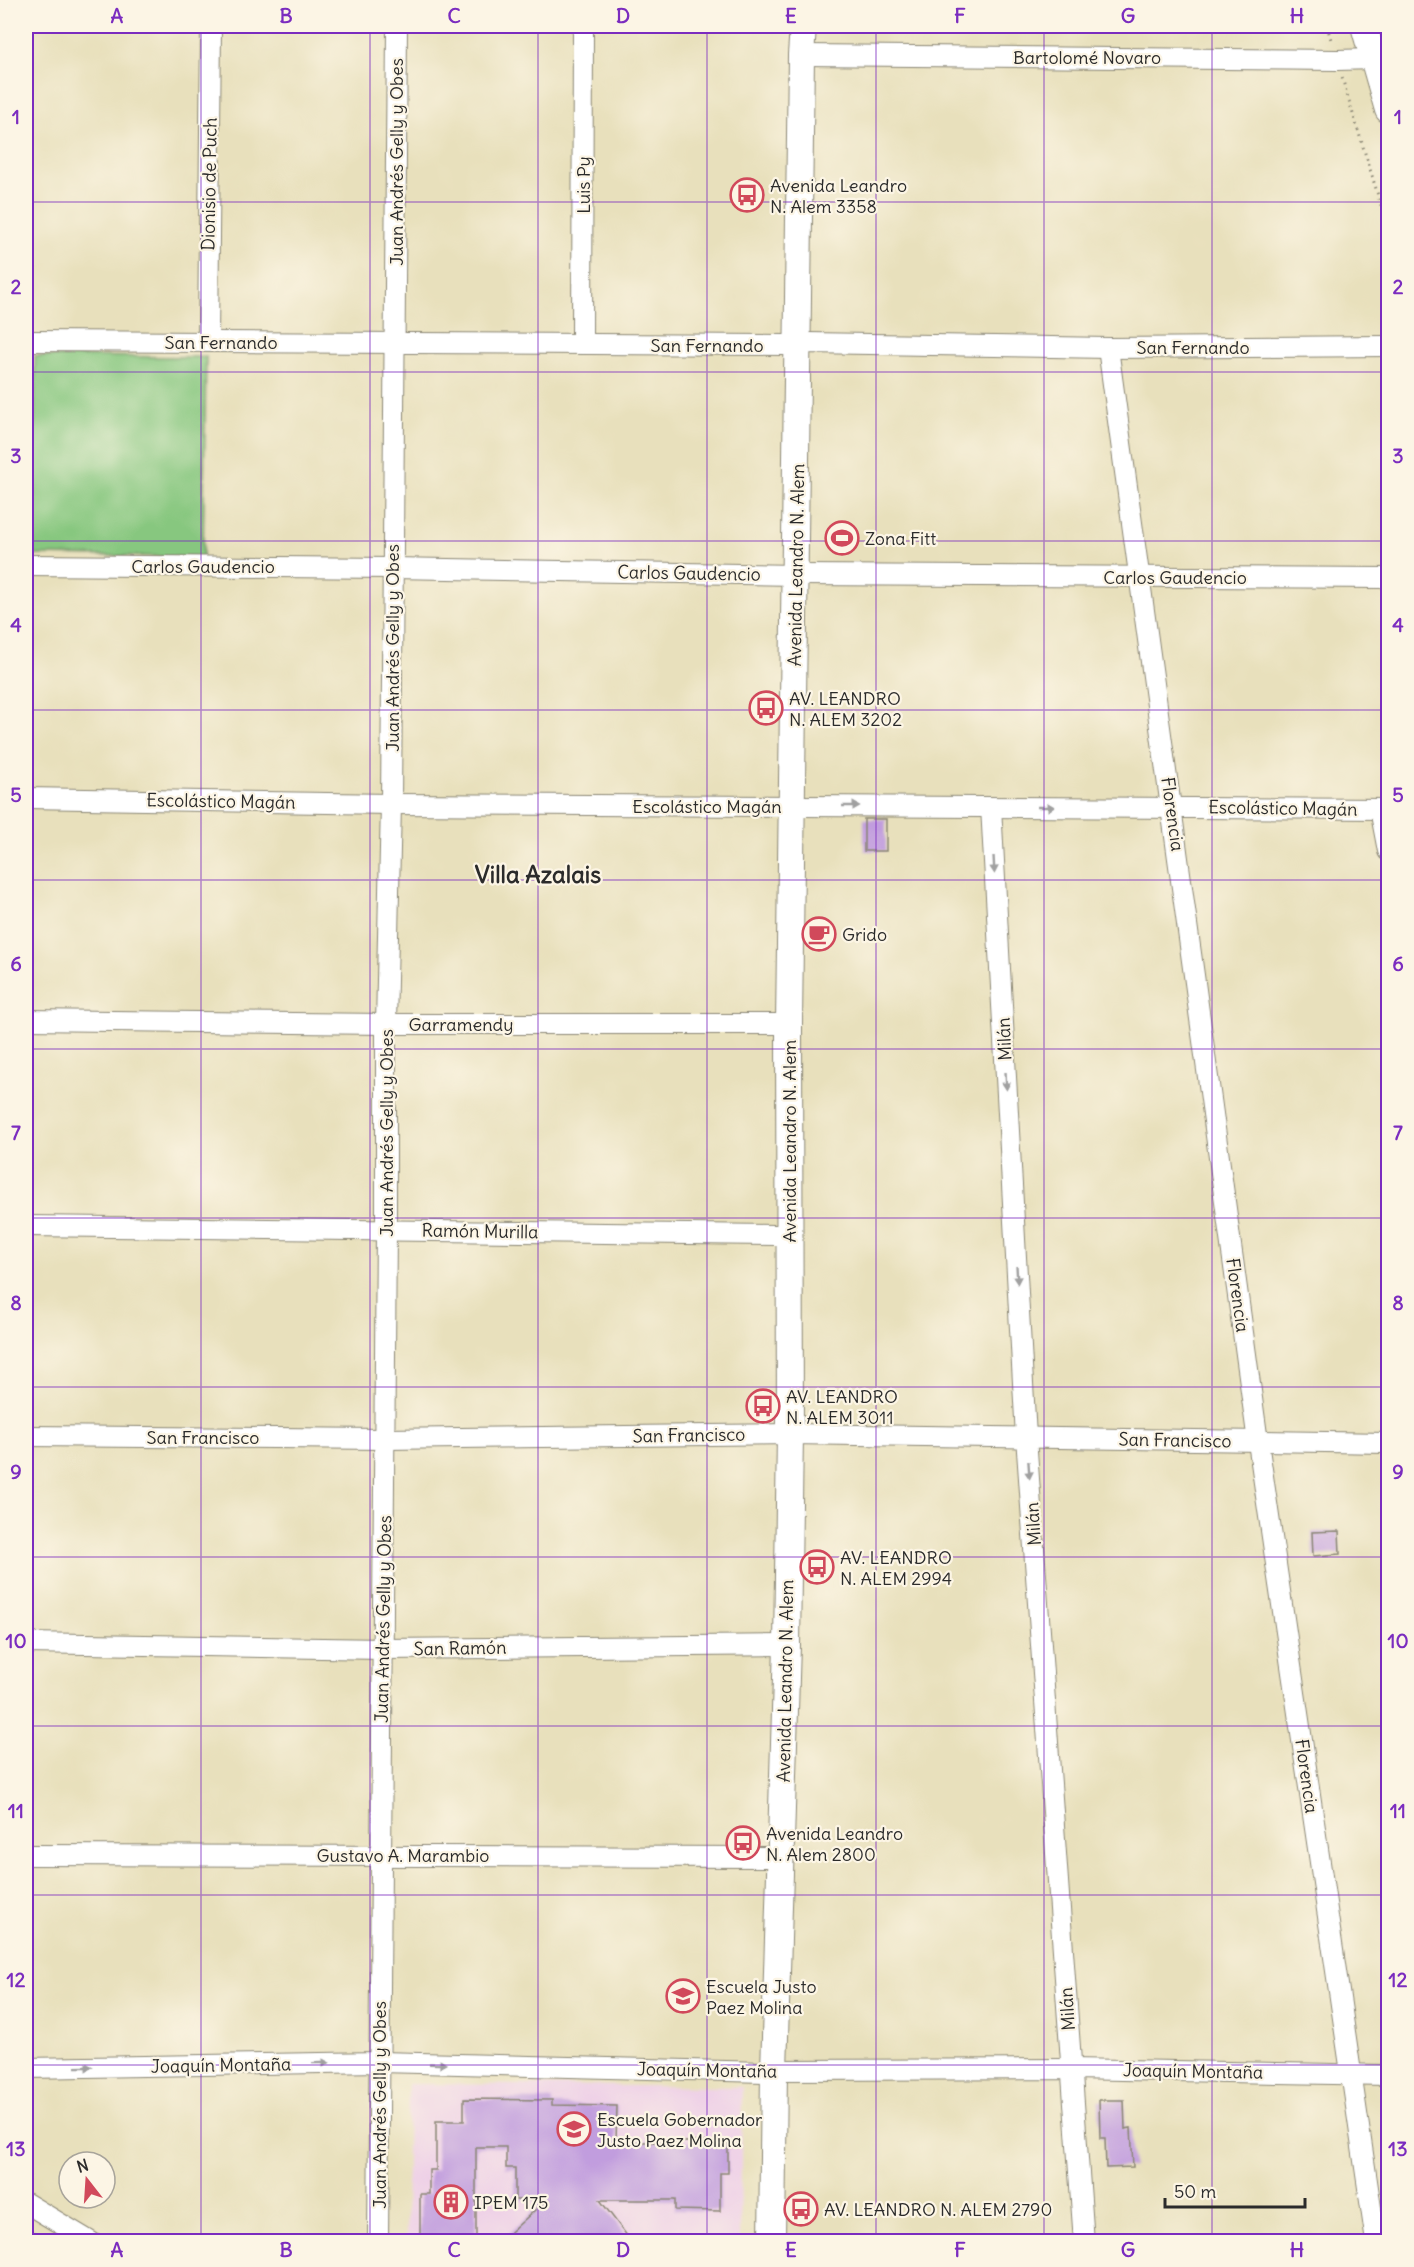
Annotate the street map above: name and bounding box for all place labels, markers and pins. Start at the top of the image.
place label: Avenida Leandro N. Alem 3358 [770,174,907,218]
bus stop icon: Avenida Leandro N. Alem 3358 [729,177,765,213]
sports icon: Zona Fitt [824,520,860,556]
place label: Zona Fitt [865,527,936,550]
place label: AV. LEANDRO N. ALEM 3202 [789,687,902,731]
bus stop icon: AV. LEANDRO N. ALEM 3202 [748,690,784,726]
cafe icon: Grido [801,916,837,952]
place label: Grido [842,923,887,946]
place label: AV. LEANDRO N. ALEM 3011 [786,1385,898,1429]
bus stop icon: AV. LEANDRO N. ALEM 3011 [745,1388,781,1424]
place label: AV. LEANDRO N. ALEM 2994 [840,1546,952,1590]
bus stop icon: AV. LEANDRO N. ALEM 2994 [799,1549,835,1585]
place label: Avenida Leandro N. Alem 2800 [766,1822,903,1866]
bus stop icon: Avenida Leandro N. Alem 2800 [725,1825,761,1861]
place label: Escuela Justo Paez Molina [706,1975,817,2019]
school or university icon: Escuela Justo Paez Molina [665,1978,701,2014]
place label: Escuela Gobernador Justo Paez Molina [597,2108,763,2152]
school or university icon: Escuela Gobernador Justo Paez Molina [556,2111,592,2147]
building icon: IPEM 175 [433,2184,469,2220]
place label: IPEM 175 [474,2191,548,2214]
bus stop icon: AV. LEANDRO N. ALEM 2790 [783,2191,819,2227]
place label: AV. LEANDRO N. ALEM 2790 [824,2198,1052,2221]

